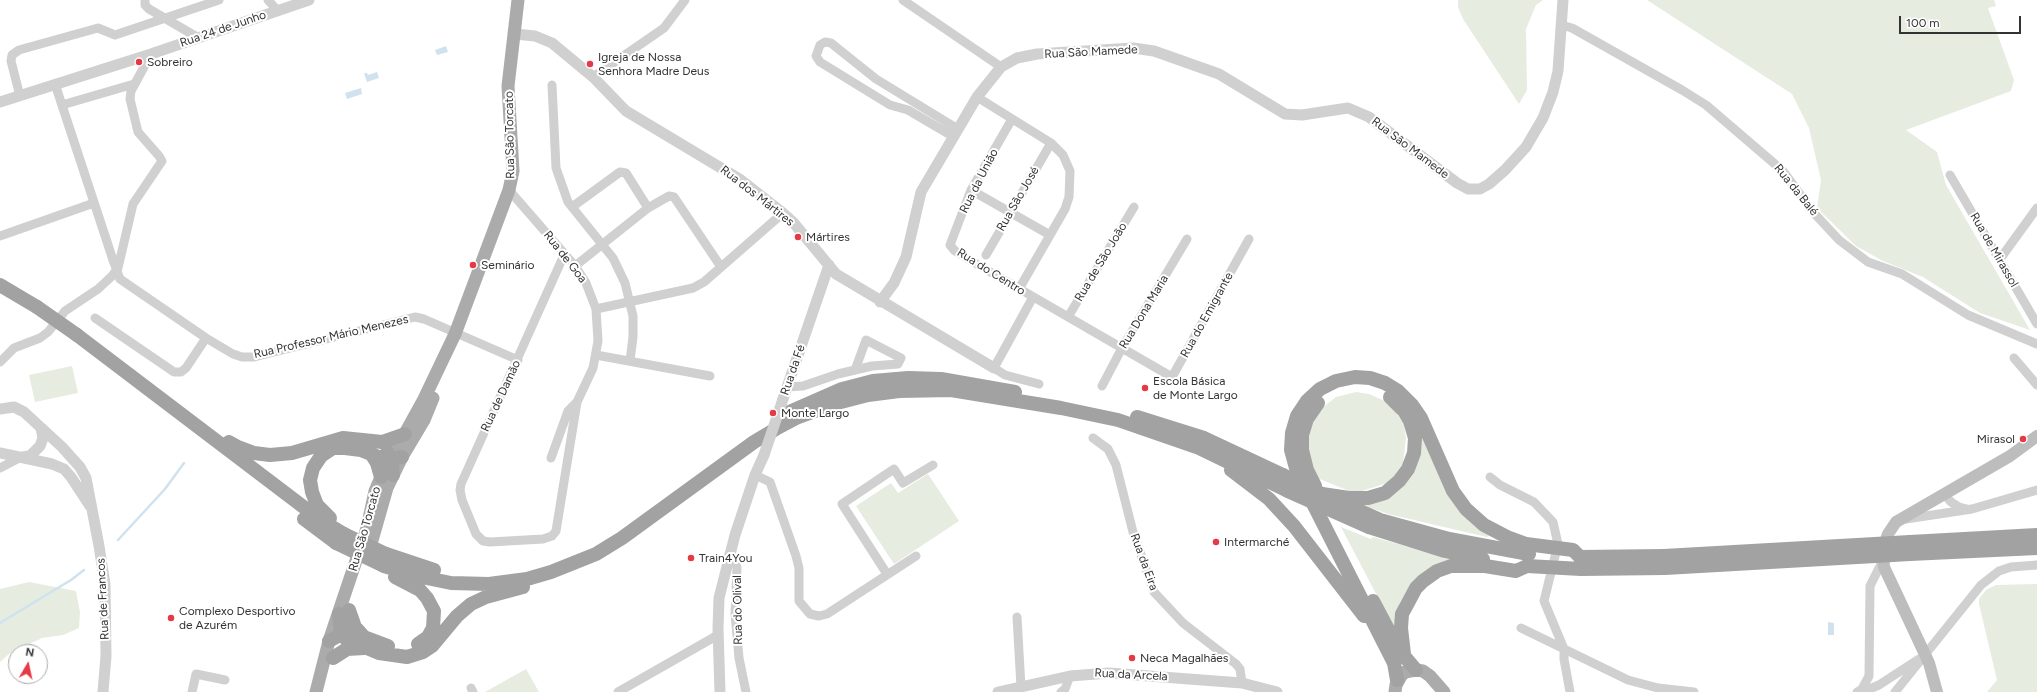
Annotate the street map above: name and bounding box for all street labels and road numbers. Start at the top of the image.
street label: Rua 24 de Junho [178,8,268,50]
street label: Rua São Mamede [1044,42,1138,62]
street label: Rua São Torcato [502,91,518,179]
street label: Rua São Mamede [1368,114,1452,182]
street label: Rua da União [957,146,1001,216]
street label: Rua da Balé [1771,161,1821,219]
street label: Rua dos Mártires [717,163,797,229]
street label: Rua São José [994,164,1042,234]
street label: Rua de Mirassol [1967,210,2021,290]
street label: Rua de São João [1072,220,1130,304]
street label: Rua de Goa [540,228,590,286]
street label: Rua do Centro [954,245,1028,299]
street label: Rua do Emigrante [1178,270,1236,360]
street label: Rua Dona Maria [1116,272,1172,352]
street label: Rua Professor Mário Menezes [252,312,410,362]
street label: Rua da Fé [778,343,808,397]
street label: Rua de Damão [478,358,524,434]
street label: Rua São Torcato [346,485,384,573]
street label: Rua da Eira [1127,532,1161,592]
street label: Rua de Francos [94,558,112,640]
street label: Rua do Olival [730,575,746,645]
street label: Rua da Arcela [1094,666,1168,684]

